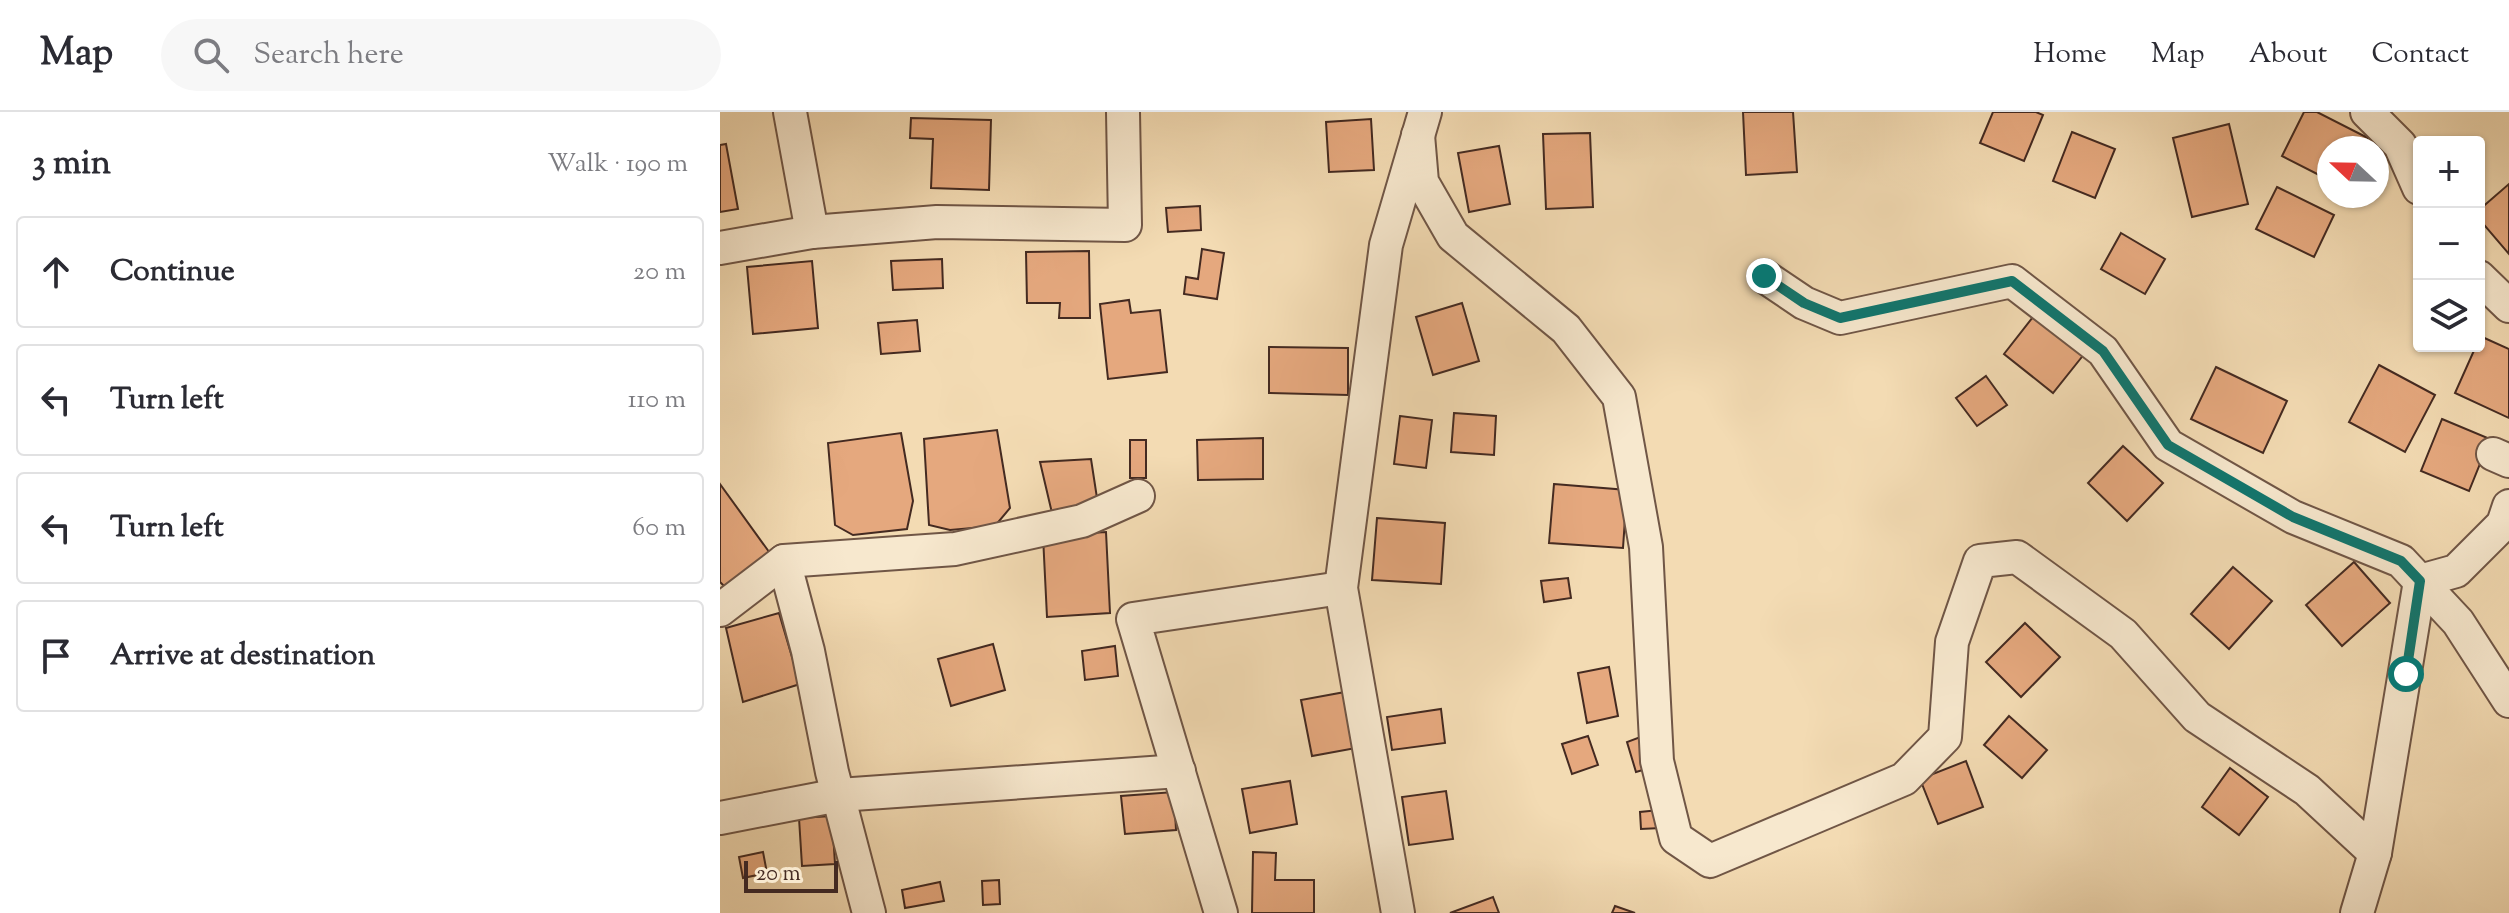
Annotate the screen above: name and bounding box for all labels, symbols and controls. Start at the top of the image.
search box [161,19,721,91]
text: Map [40,28,113,82]
icon: search [189,33,233,77]
text: Search here [253,34,404,77]
text: Home [2033,35,2107,75]
text: Map [2151,35,2205,75]
text: About [2249,35,2327,75]
text: Contact [2371,35,2469,75]
north arrow [2317,136,2389,208]
map controls [2413,136,2485,352]
button: + [2413,136,2485,208]
text: 3 min [32,140,111,189]
text: Walk · 190 m [547,146,688,183]
button: − [2413,208,2485,280]
icon: ahead [34,250,78,294]
text: Continue [110,251,235,294]
text: 20 m [633,254,686,291]
route end [1746,258,1782,294]
button: layers [2413,280,2485,352]
icon: left [34,378,78,422]
text: Turn left [110,379,224,422]
text: 110 m [628,382,686,419]
icon: left [34,506,78,550]
text: Turn left [110,507,224,550]
text: 60 m [632,510,686,547]
icon: arrive [34,634,78,678]
text: Arrive at destination [110,635,375,678]
route start [2388,656,2424,692]
scale bar [744,857,838,893]
text: 20 m [756,859,801,891]

